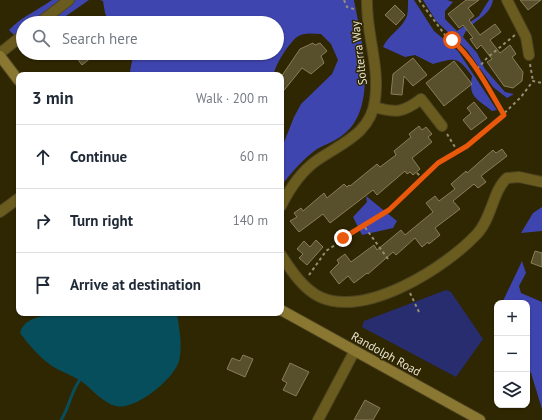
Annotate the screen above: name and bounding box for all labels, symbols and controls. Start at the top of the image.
search box [16,16,284,60]
street label: Solterra Way [347,20,370,86]
icon: search [30,27,52,49]
text: Search here [62,29,138,48]
route start [443,31,461,49]
text: 3 min [32,87,73,109]
text: Walk · 200 m [196,90,268,107]
icon: ahead [32,146,54,168]
text: Continue [70,147,127,166]
text: 60 m [240,148,268,165]
icon: right [32,210,54,232]
text: Turn right [70,211,133,230]
text: 140 m [233,212,268,229]
route end [334,229,352,247]
icon: arrive [32,274,54,296]
text: Arrive at destination [70,275,201,294]
map controls [494,300,530,408]
button: + [494,300,530,336]
street label: Randolph Road [349,328,424,379]
button: − [494,336,530,372]
button: layers [494,372,530,408]

